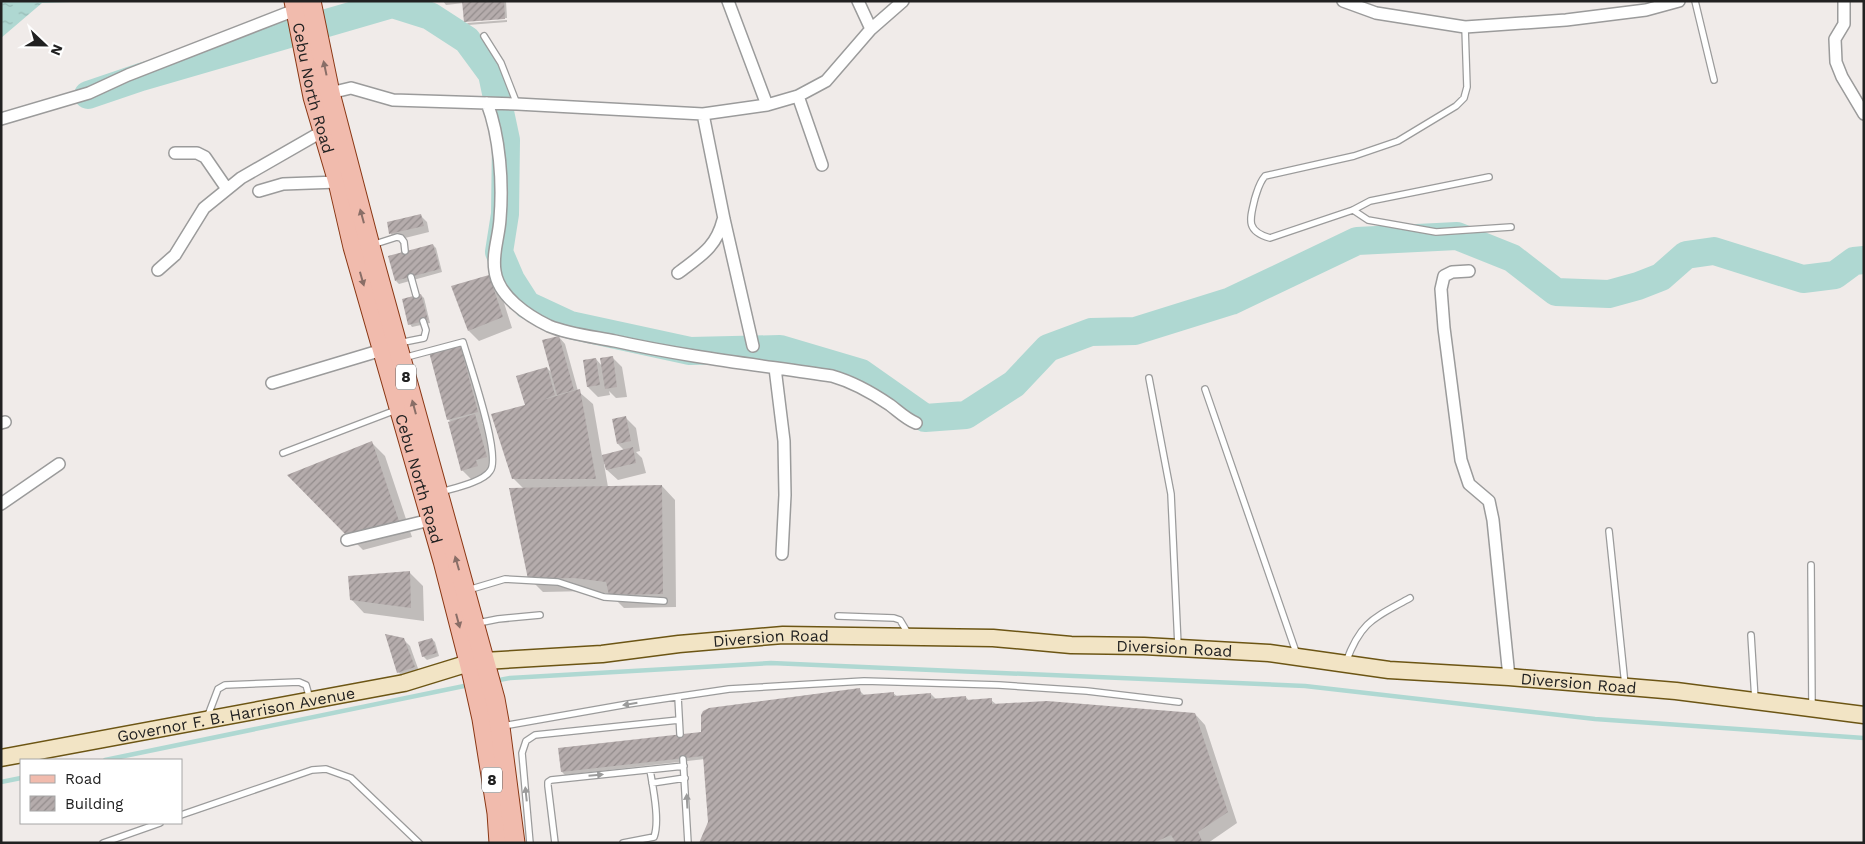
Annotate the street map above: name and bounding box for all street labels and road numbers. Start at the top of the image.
street label: Cebu North Road [289,21,339,156]
road number: 8 [396,364,416,390]
street label: Cebu North Road [392,411,447,546]
street label: Diversion Road [712,625,829,651]
street label: Diversion Road [1116,636,1233,660]
street label: Diversion Road [1520,669,1637,697]
street label: Governor F. B. Harrison Avenue [115,683,357,746]
road number: 8 [482,768,502,792]

